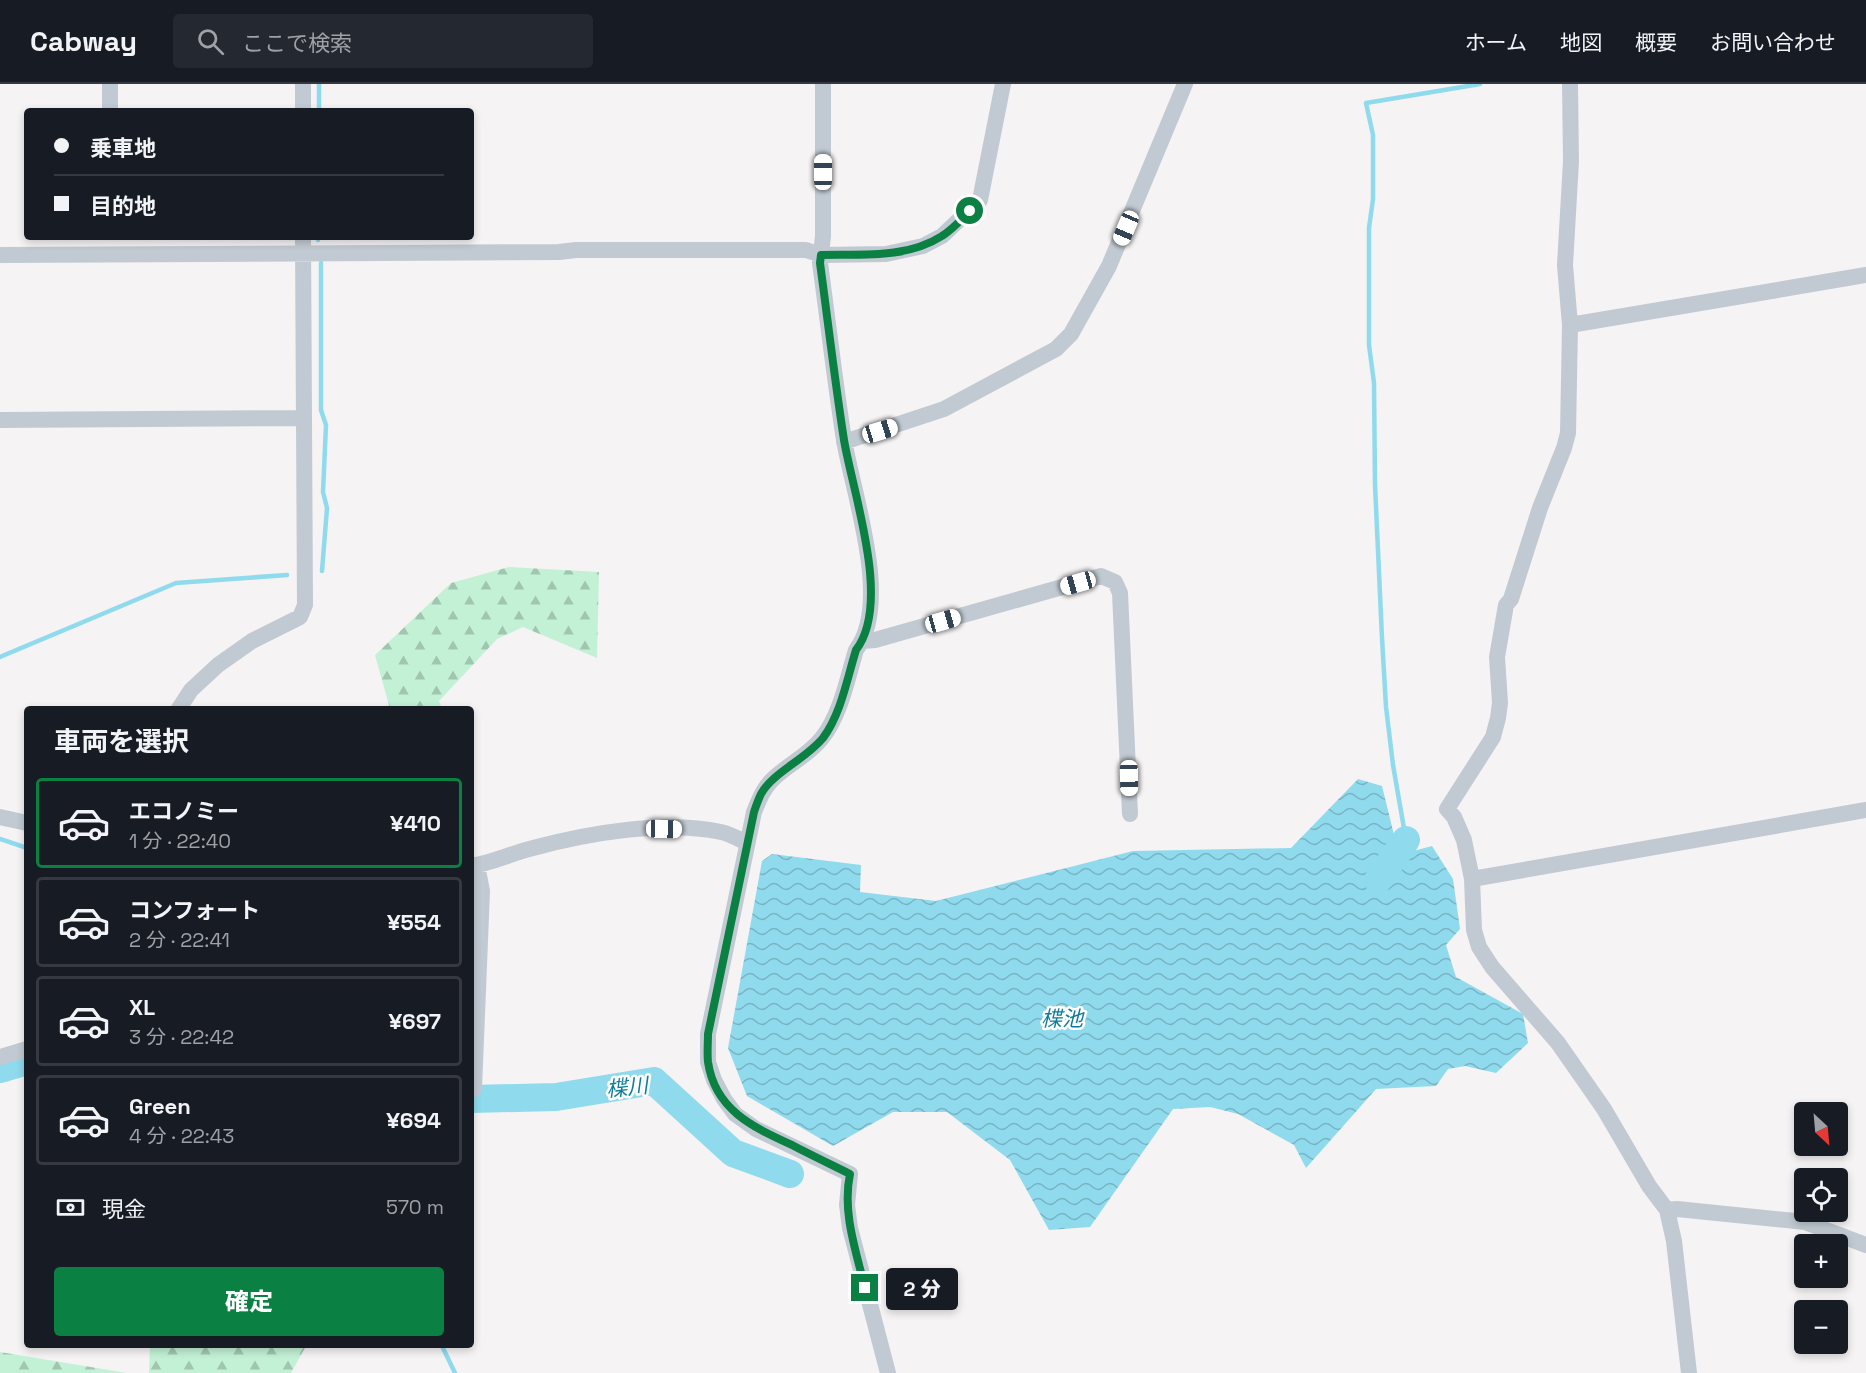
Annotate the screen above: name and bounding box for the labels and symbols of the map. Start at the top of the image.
car [814,154,832,190]
route start [956,197,983,224]
car [1111,208,1141,248]
car [860,417,900,445]
car [1058,569,1098,597]
car [923,607,963,635]
car [1120,760,1138,796]
car [646,820,682,838]
water label: 楪池 [1041,1005,1085,1032]
water label: 楪川 [605,1071,651,1103]
north arrow [1794,1102,1848,1156]
callout: 2 分 [886,1267,958,1309]
route end [851,1274,878,1301]

